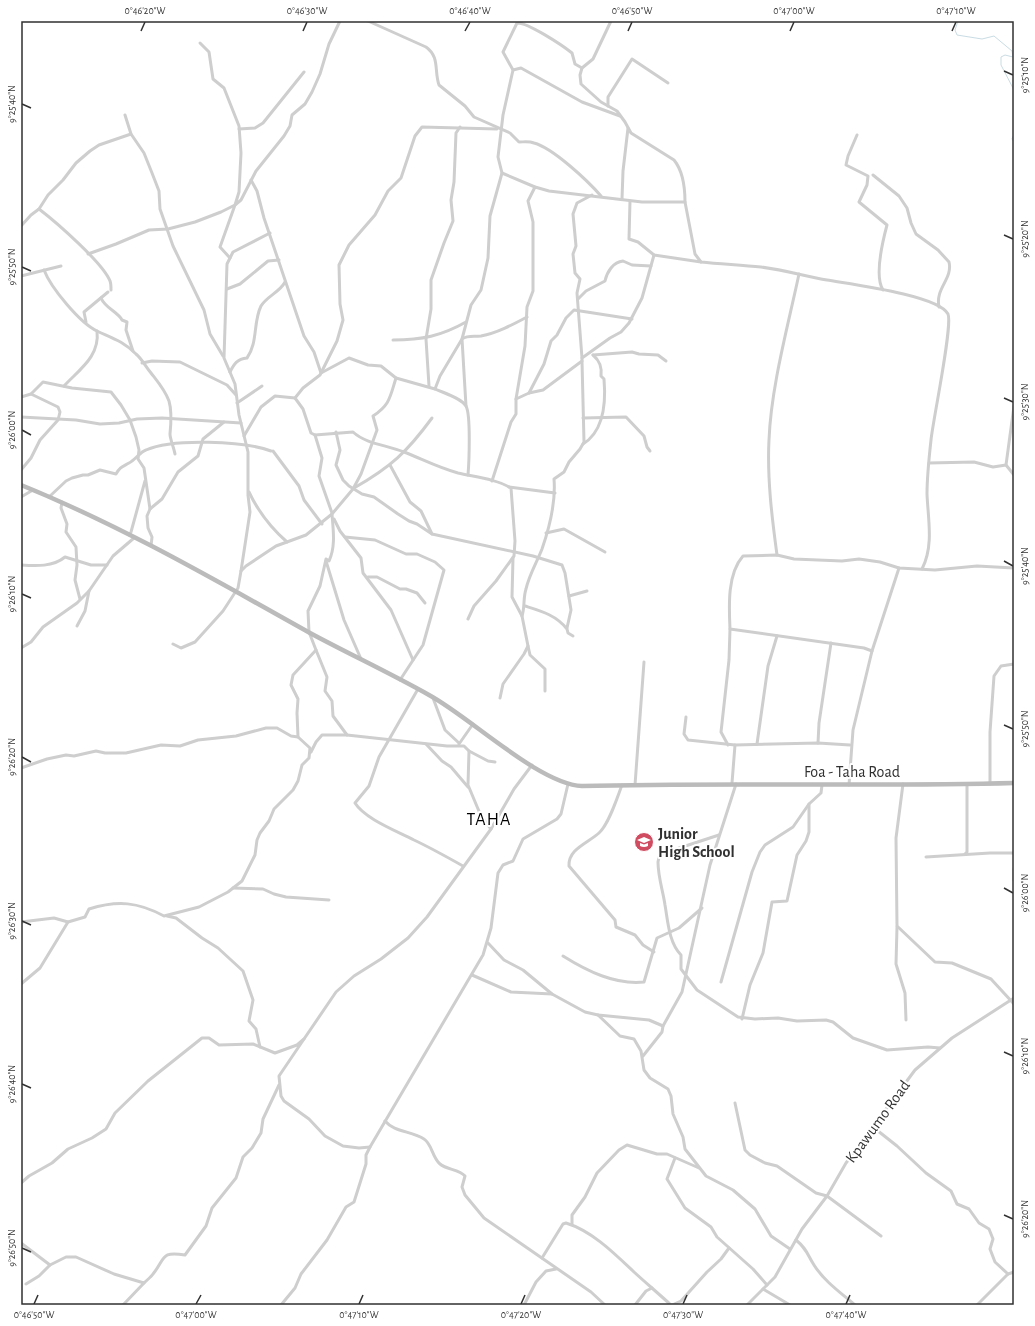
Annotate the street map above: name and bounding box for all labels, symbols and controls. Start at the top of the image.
text: 0°46'20"W [124,6,166,16]
text: 0°46'30"W [287,6,327,16]
text: 0°46'40"W [449,6,491,16]
text: 0°46'50"W [612,6,652,16]
text: 0°47'00"W [773,6,815,16]
text: 0°47'10"W [936,6,976,16]
text: 9°25'10"N [1020,57,1030,93]
text: 9°25'40"N [7,85,17,123]
text: 9°25'20"N [1020,220,1030,258]
text: 9°25'50"N [7,248,17,286]
text: 9°25'30"N [1020,383,1030,421]
text: 9°26'00"N [7,411,17,449]
text: 9°25'40"N [1020,547,1030,585]
text: 9°26'10"N [7,576,17,612]
text: 9°25'50"N [1020,710,1030,748]
text: 9°26'20"N [7,738,17,776]
street label: Foa - Taha Road [804,764,900,780]
district label: TAHA [467,811,511,829]
place label: Junior High School [658,826,735,860]
school or university icon: Junior High School [633,831,655,853]
text: 9°26'00"N [1020,874,1030,912]
text: 9°26'30"N [7,902,17,940]
text: 9°26'10"N [1020,1038,1030,1074]
text: 9°26'40"N [7,1065,17,1103]
street label: Kpawumo Road [843,1077,913,1166]
text: 9°26'20"N [1020,1200,1030,1238]
text: 9°26'50"N [7,1229,17,1267]
text: 0°46'50"W [14,1310,54,1320]
text: 0°47'00"W [175,1310,217,1320]
text: 0°47'10"W [339,1310,379,1320]
text: 0°47'20"W [501,1310,541,1320]
text: 0°47'30"W [663,1310,703,1320]
text: 0°47'40"W [826,1310,866,1320]

